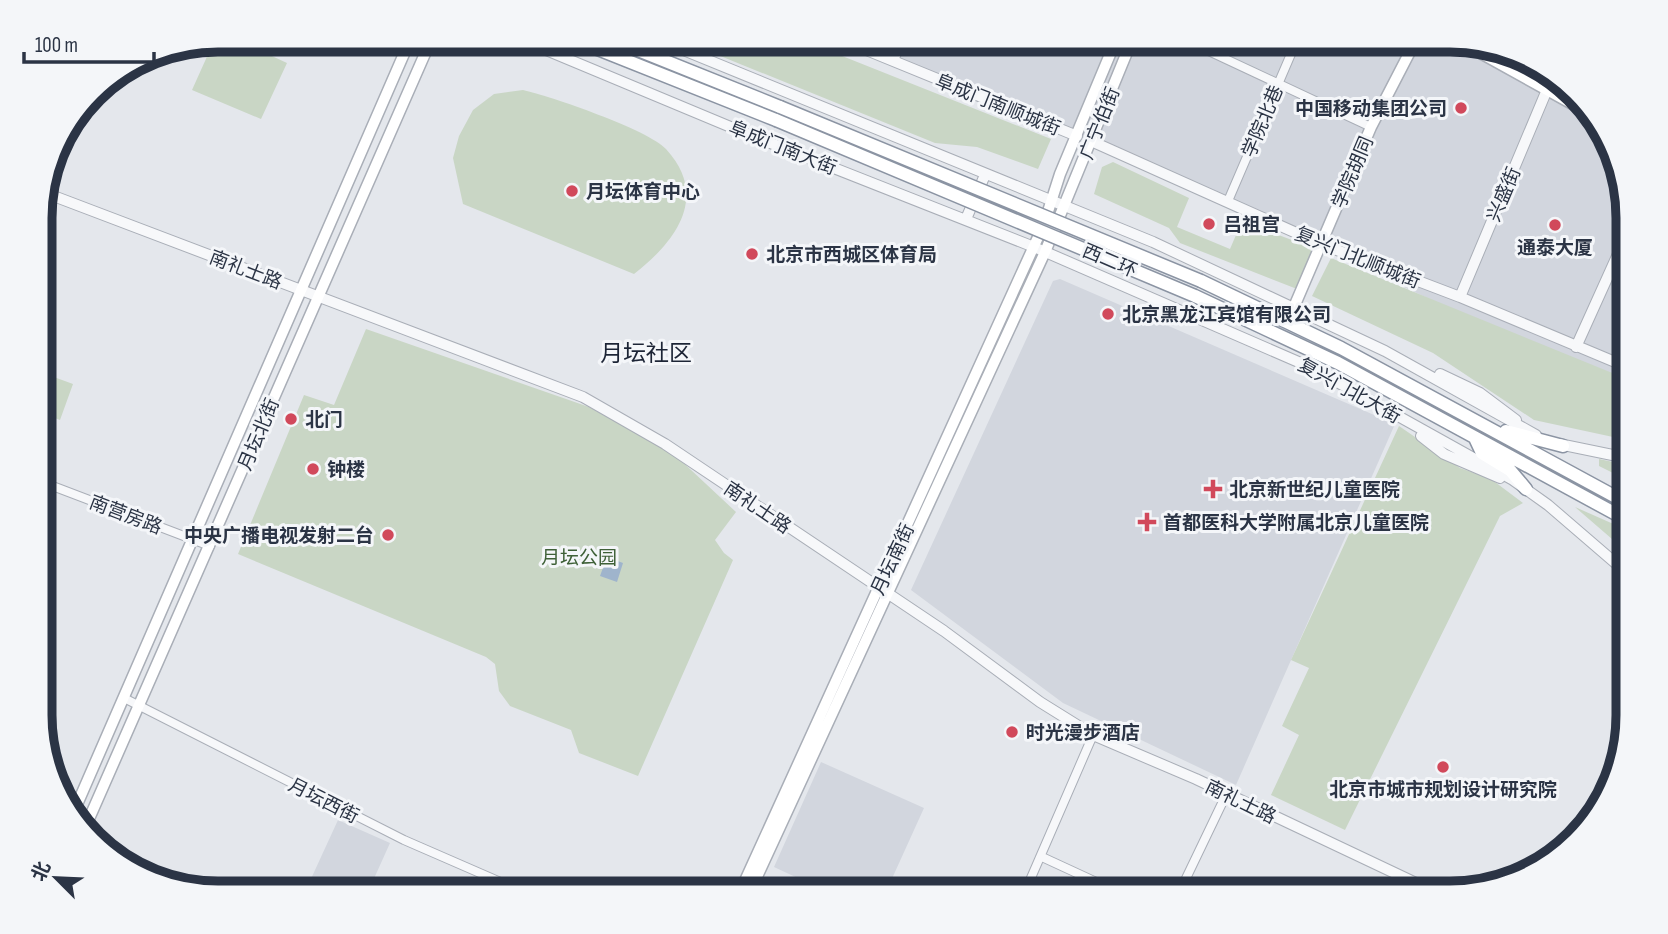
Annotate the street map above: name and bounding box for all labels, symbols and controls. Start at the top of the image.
scale bar [24,21,154,65]
text: 100 m [35,33,78,58]
street label: 阜成门南顺城街 [931,70,1063,141]
street label: 学院北巷 [1238,82,1289,161]
street label: 广宁伯街 [1075,84,1125,163]
place label: 中国移动集团公司 [1295,98,1447,121]
marker: 中国移动集团公司 [1453,100,1469,116]
street label: 阜成门南大街 [725,116,840,180]
street label: 学院胡同 [1328,133,1379,212]
street label: 兴盛街 [1483,164,1526,225]
place label: 月坛体育中心 [586,181,700,204]
marker: 月坛体育中心 [564,183,580,199]
place label: 吕祖宫 [1223,214,1280,237]
marker: 吕祖宫 [1201,216,1217,232]
marker: 通泰大厦 [1547,217,1563,233]
street label: 复兴门北顺城街 [1291,223,1423,294]
place label: 通泰大厦 [1517,237,1593,260]
street label: 西二环 [1079,240,1140,283]
place label: 北京市西城区体育局 [766,244,937,267]
street label: 南礼士路 [206,246,285,295]
marker: 北京市西城区体育局 [744,246,760,262]
place label: 北京黑龙江宾馆有限公司 [1122,304,1331,327]
marker: 北京黑龙江宾馆有限公司 [1100,306,1116,322]
district label: 月坛社区 [600,340,692,368]
street label: 复兴门北大街 [1294,354,1405,429]
street label: 月坛北街 [234,395,285,474]
place label: 北门 [305,409,343,432]
marker: 北门 [283,411,299,427]
place label: 钟楼 [327,459,365,482]
marker: 钟楼 [305,461,321,477]
street label: 南礼士路 [719,477,795,539]
marker: 北京新世纪儿童医院 [1203,479,1223,499]
place label: 北京新世纪儿童医院 [1229,479,1400,502]
street label: 南营房路 [86,491,165,540]
marker: 首都医科大学附属北京儿童医院 [1137,512,1157,532]
place label: 首都医科大学附属北京儿童医院 [1163,512,1429,535]
street label: 月坛南街 [867,520,920,599]
place label: 中央广播电视发射二台 [184,525,374,548]
marker: 中央广播电视发射二台 [380,527,396,543]
park label: 月坛公园 [541,547,617,570]
place label: 时光漫步酒店 [1026,722,1140,745]
marker: 时光漫步酒店 [1004,724,1020,740]
marker: 北京市城市规划设计研究院 [1435,759,1451,775]
street label: 月坛西街 [284,774,362,829]
street label: 南礼士路 [1201,775,1280,829]
place label: 北京市城市规划设计研究院 [1329,779,1557,802]
north arrow [21,843,91,913]
text: 北 [27,858,56,885]

